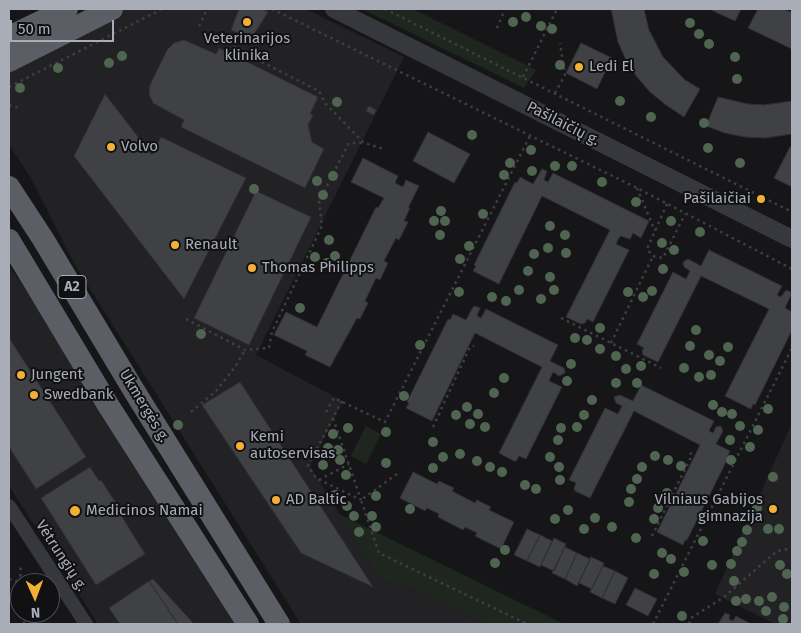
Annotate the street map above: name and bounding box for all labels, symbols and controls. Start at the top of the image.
scale bar [12,10,116,42]
marker: Veterinarijos klinika [241,16,253,28]
text: 50 m [18,20,51,38]
place label: Veterinarijos klinika [204,30,290,65]
place label: Ledi El [589,58,634,76]
marker: Ledi El [573,61,585,73]
street label: Pašilaičių g. [524,98,602,150]
place label: Volvo [121,138,158,156]
marker: Volvo [105,141,117,153]
place label: Pašilaičiai [683,190,751,208]
marker: Pašilaičiai [755,193,767,205]
place label: Renault [185,236,238,254]
marker: Renault [169,239,181,251]
place label: Thomas Philipps [262,259,374,277]
marker: Thomas Philipps [246,262,258,274]
road number: A2 [58,276,86,298]
place label: Jungent [31,366,83,384]
street label: Ukmergės g. [115,366,173,446]
marker: Jungent [15,369,27,381]
place label: Swedbank [44,386,113,404]
marker: Swedbank [28,389,40,401]
place label: Kemi autoservisas [250,428,335,463]
marker: Kemi autoservisas [234,440,246,452]
place label: AD Baltic [286,491,347,509]
place label: Vilniaus Gabijos gimnazija [654,491,763,526]
marker: AD Baltic [270,494,282,506]
place label: Medicinos Namai [86,502,203,520]
marker: Vilniaus Gabijos gimnazija [767,503,779,515]
marker: Medicinos Namai [68,504,82,518]
street label: Vėtrungių g. [31,517,91,595]
north arrow [10,573,60,623]
text: N [31,604,40,621]

